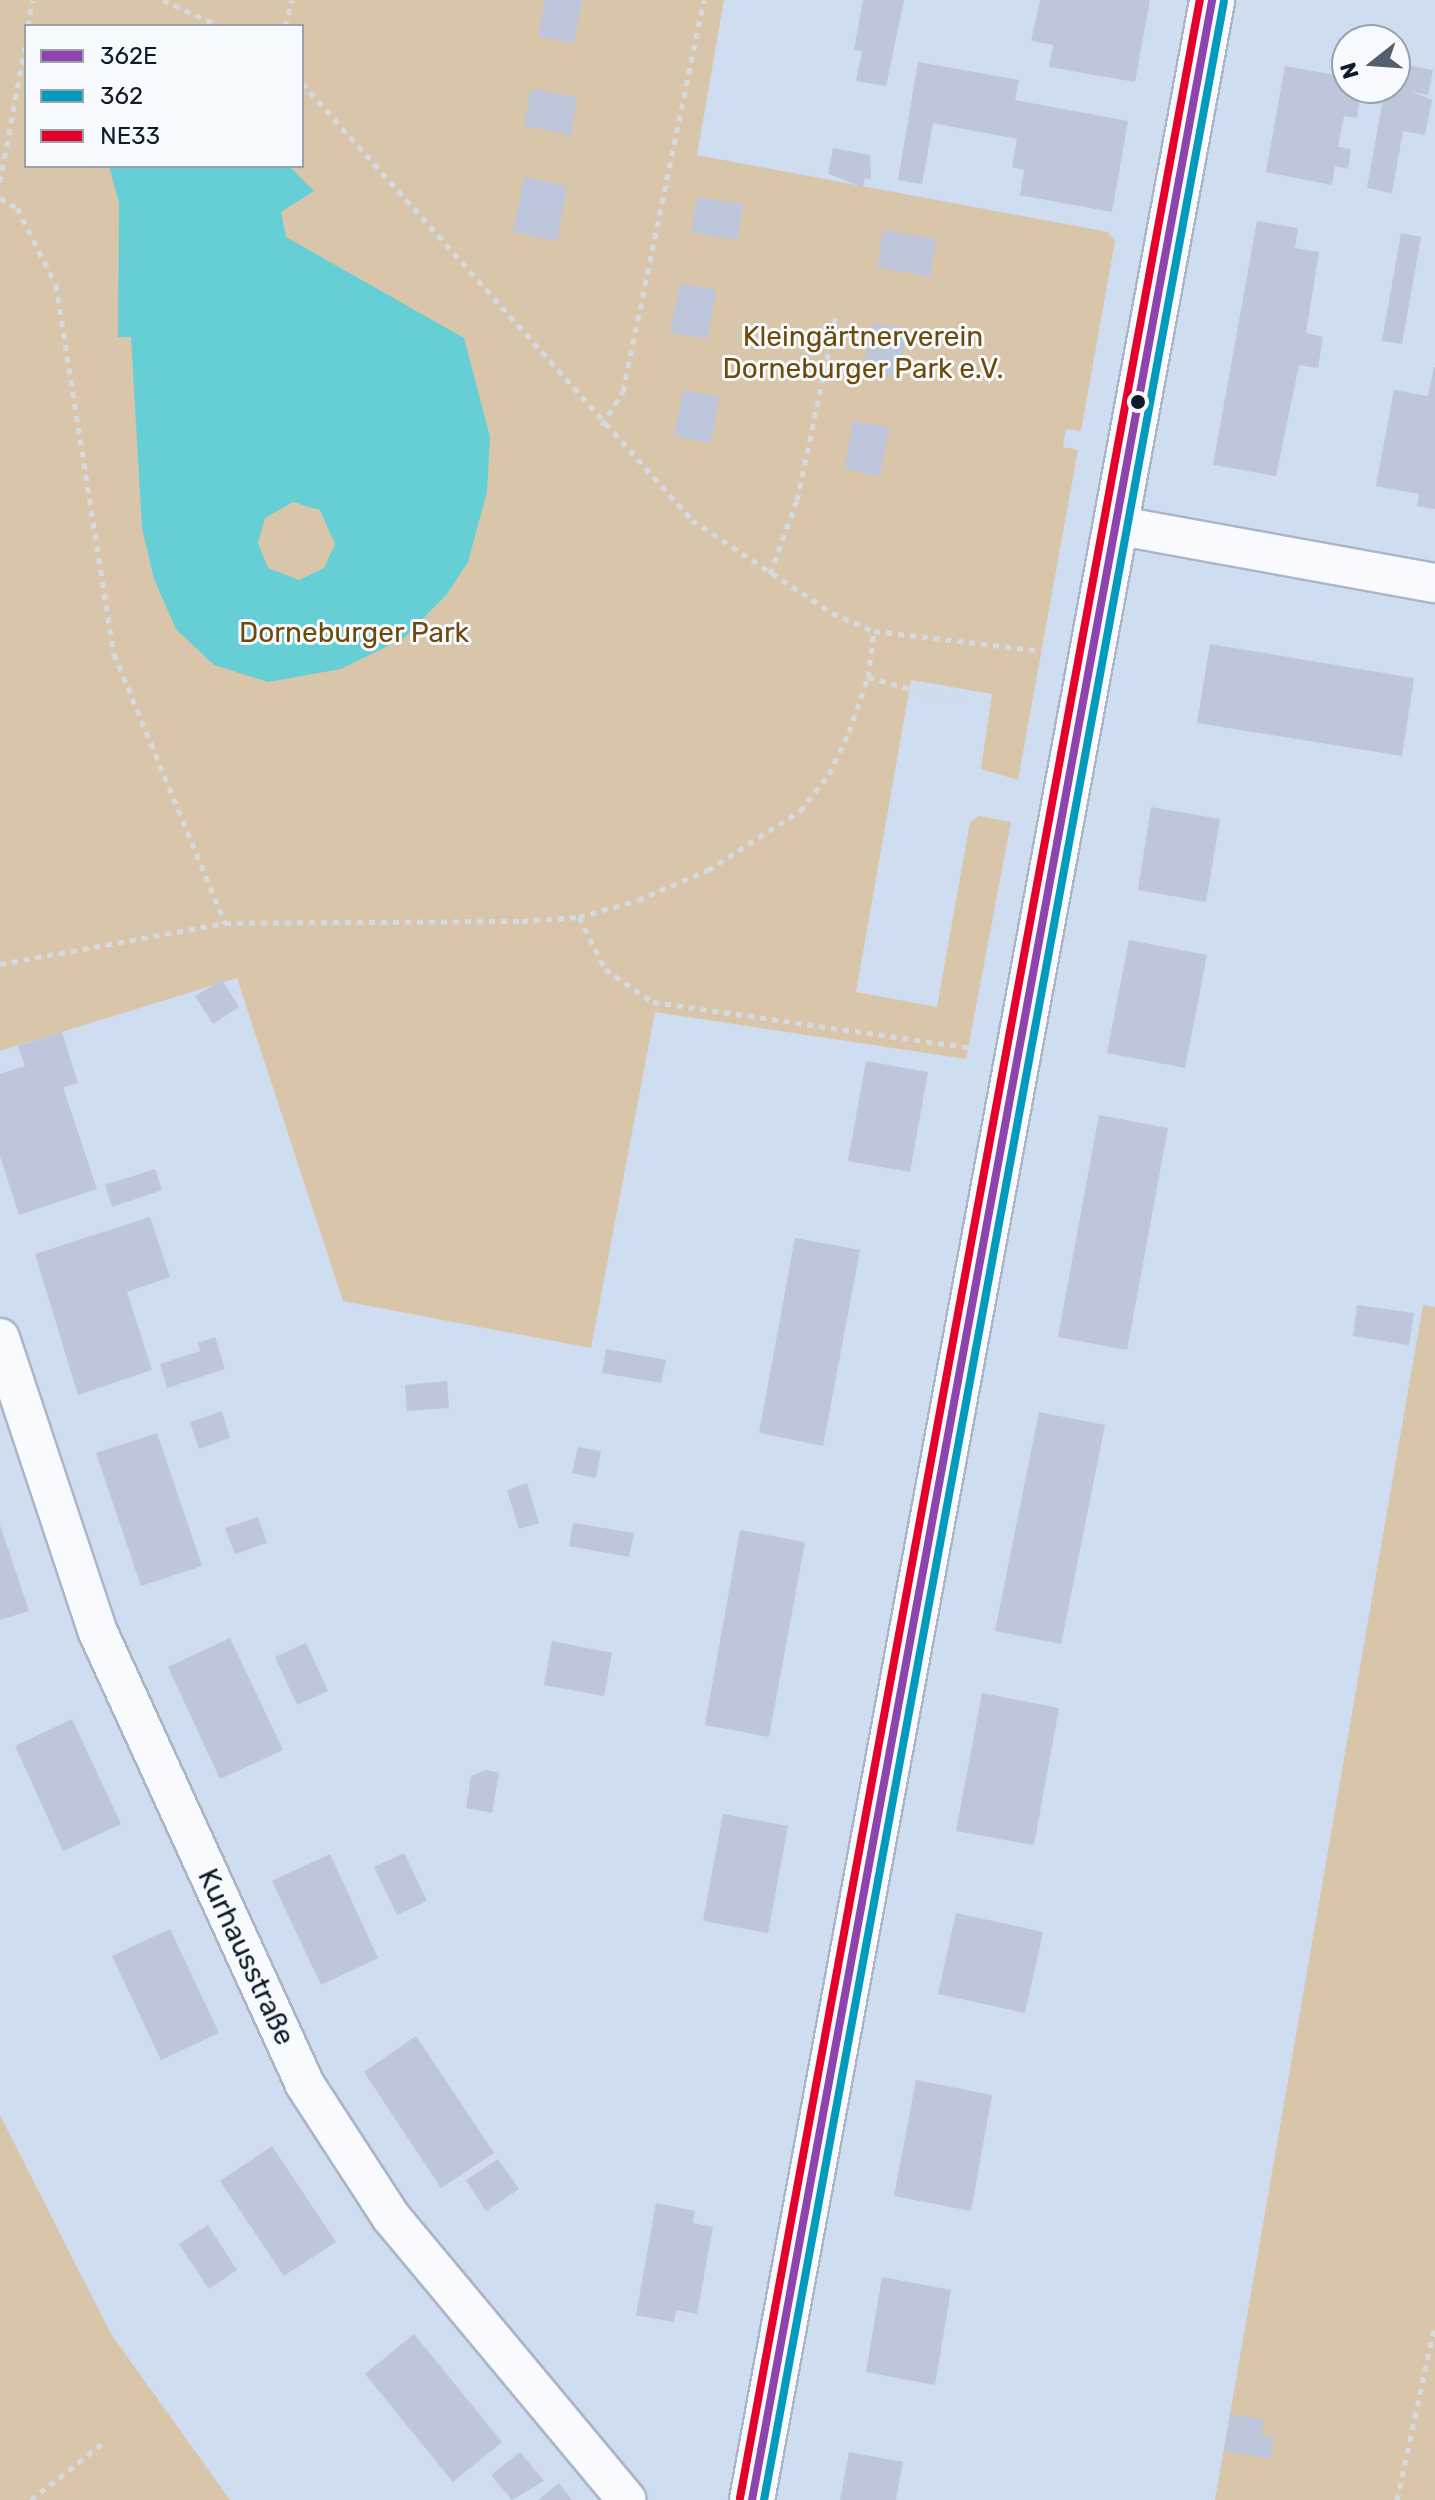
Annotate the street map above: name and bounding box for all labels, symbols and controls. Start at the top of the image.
legend [24,24,304,168]
north arrow [1331,24,1411,104]
text: 362E [100,42,158,70]
text: N [1334,59,1365,82]
text: 362 [100,82,143,110]
text: NE33 [100,122,160,150]
park label: Kleingärtnerverein Dorneburger Park e.V. [722,320,1004,386]
unlabelled marker [1130,394,1146,410]
park label: Dorneburger Park [239,616,469,650]
street label: Kurhausstraße [190,1864,302,2050]

